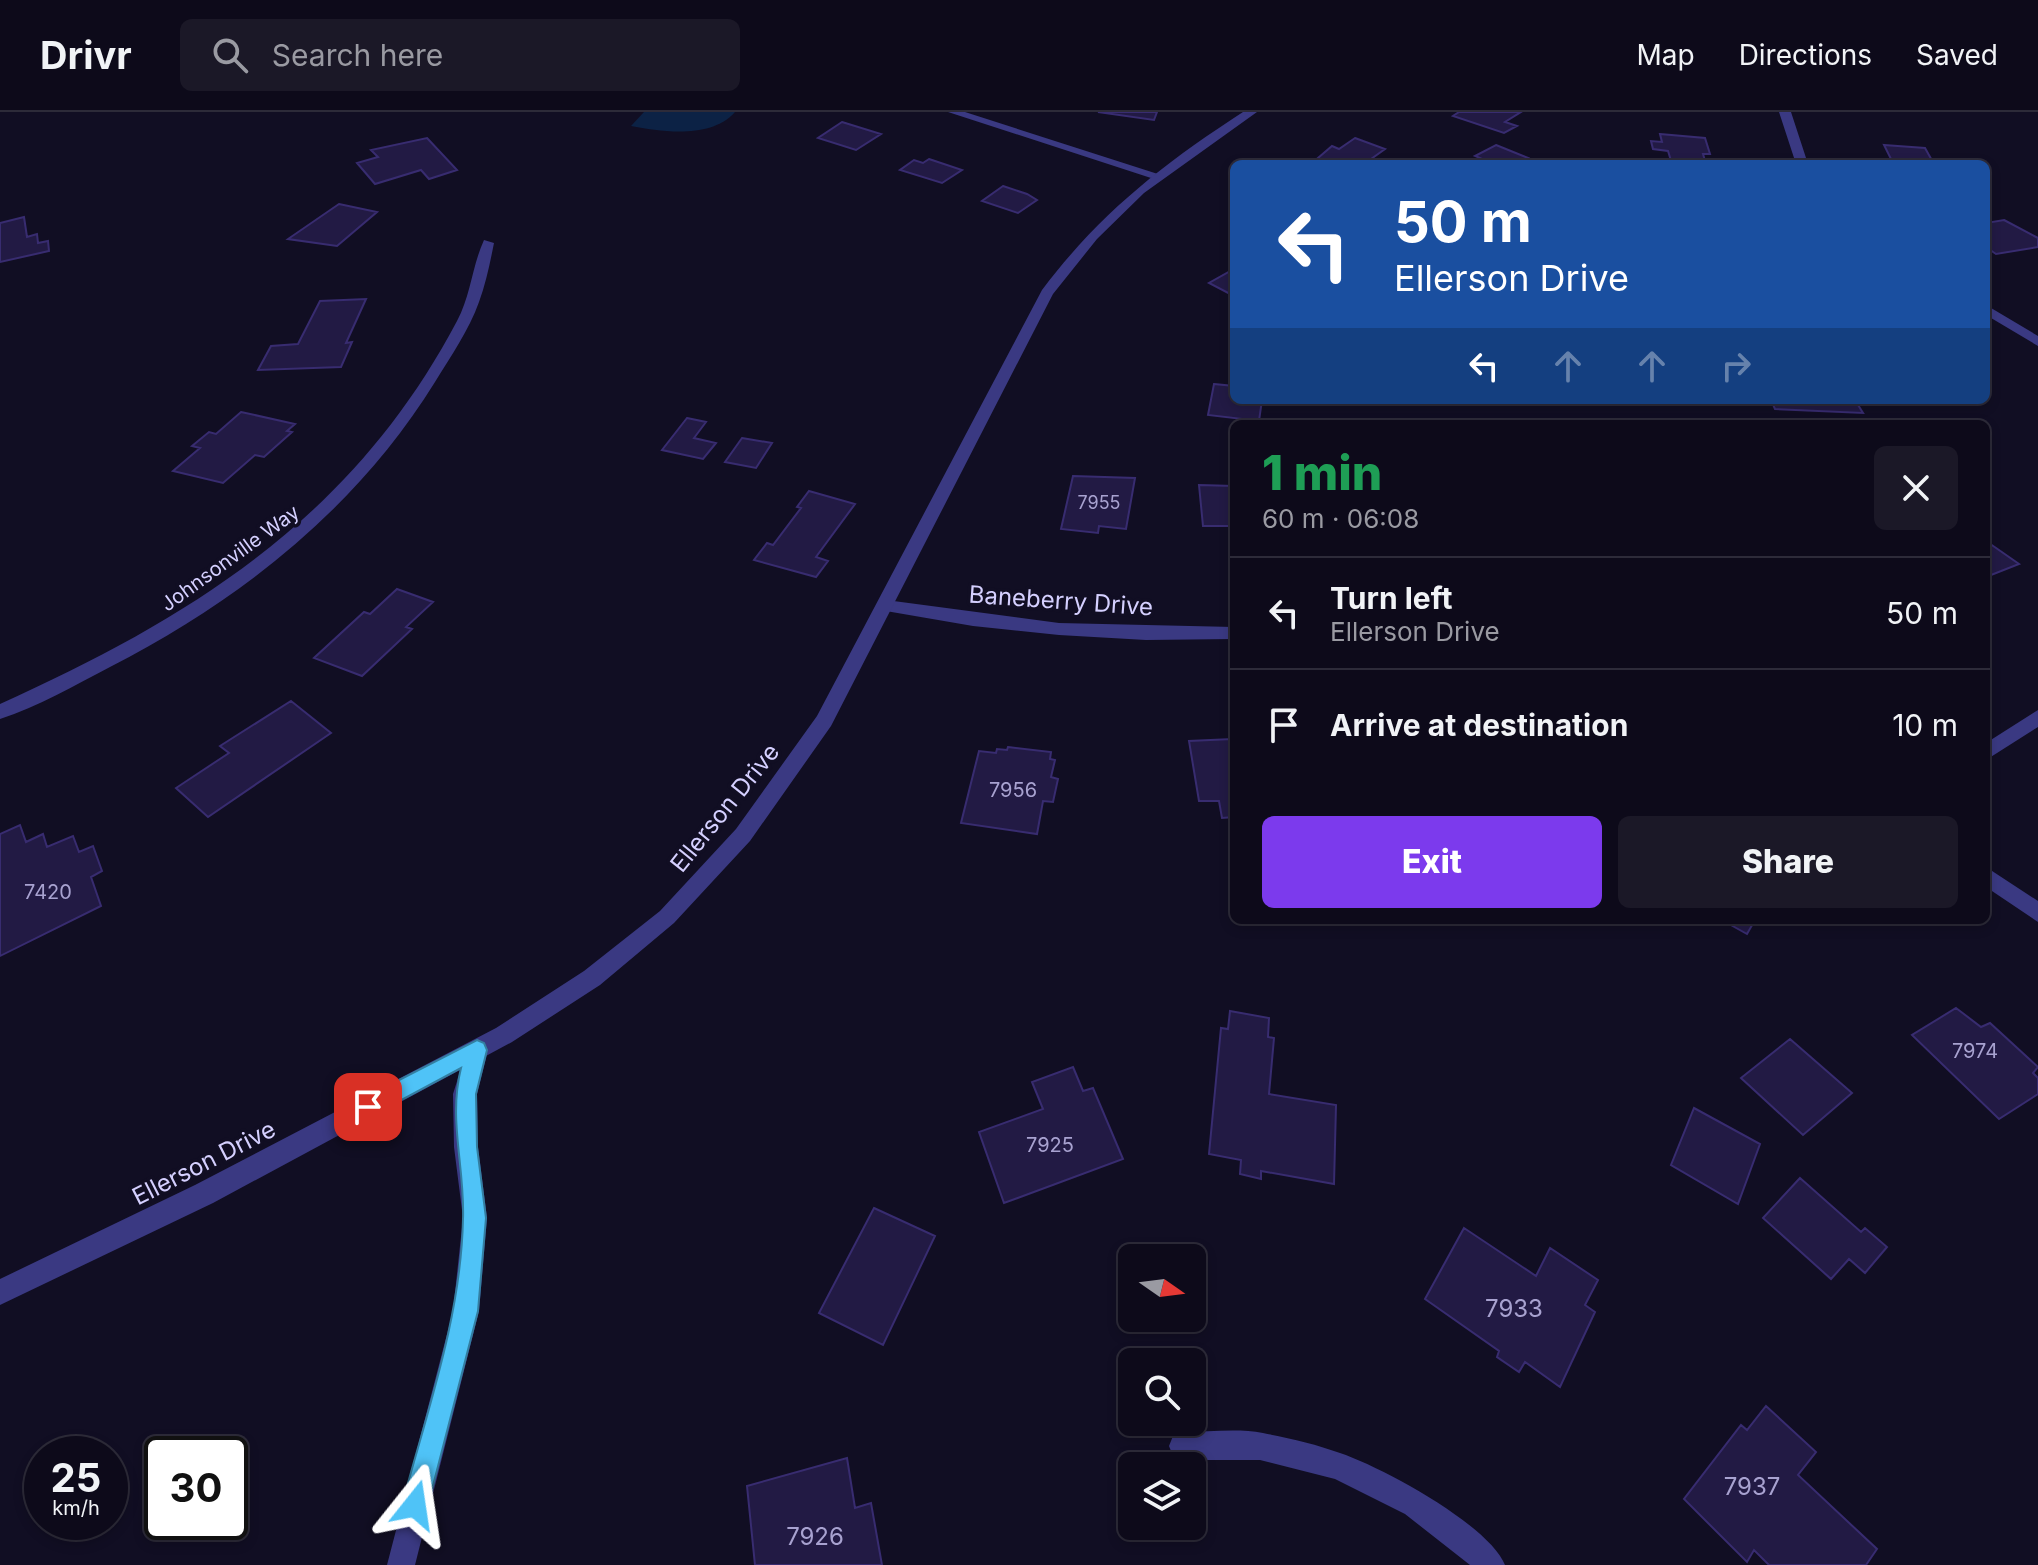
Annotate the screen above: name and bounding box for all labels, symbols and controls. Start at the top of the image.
search box [180,19,740,91]
text: Drivr [40,32,132,78]
icon: search [208,33,252,77]
text: Search here [272,37,443,73]
text: Map [1636,38,1695,72]
text: Directions [1739,38,1872,72]
text: Saved [1916,38,1998,72]
text: 50 m [1394,188,1532,256]
icon: left [1262,192,1366,296]
text: Ellerson Drive [1394,256,1629,300]
icon: left [1462,344,1506,388]
icon: ahead [1546,344,1590,388]
icon: ahead [1630,344,1674,388]
icon: right [1714,344,1758,388]
text: 1 min [1262,443,1382,502]
button: close [1874,446,1958,530]
house number: 7955 [1077,492,1121,513]
street label: Johnsonville Way [156,500,304,616]
text: 60 m · 06:08 [1262,503,1419,534]
street label: Baneberry Drive [968,580,1154,621]
text: Turn left [1330,580,1452,616]
icon: left [1262,591,1306,635]
text: 50 m [1886,595,1958,631]
text: Ellerson Drive [1330,616,1500,647]
icon: arrive [1262,703,1306,747]
text: Arrive at destination [1330,707,1628,743]
text: 10 m [1892,707,1958,743]
street label: Ellerson Drive [664,738,785,878]
house number: 7956 [989,778,1037,802]
button: Exit [1262,816,1602,908]
button: Share [1618,816,1958,908]
house number: 7420 [24,880,72,904]
house number: 7974 [1952,1039,1998,1063]
pin [334,1073,402,1141]
icon: arrive [346,1085,390,1129]
street label: Ellerson Drive [127,1114,280,1211]
house number: 7925 [1026,1133,1074,1157]
north arrow [1118,1244,1206,1332]
map controls [1118,1244,1206,1540]
house number: 7933 [1485,1294,1543,1323]
button: search [1118,1348,1206,1436]
speed limit sign: 30 [144,1436,248,1540]
button: layers [1118,1452,1206,1540]
text: 25 [51,1453,101,1502]
position arrow [373,1463,457,1547]
house number: 7937 [1724,1472,1780,1501]
text: km/h [52,1496,100,1520]
house number: 7926 [786,1522,844,1551]

